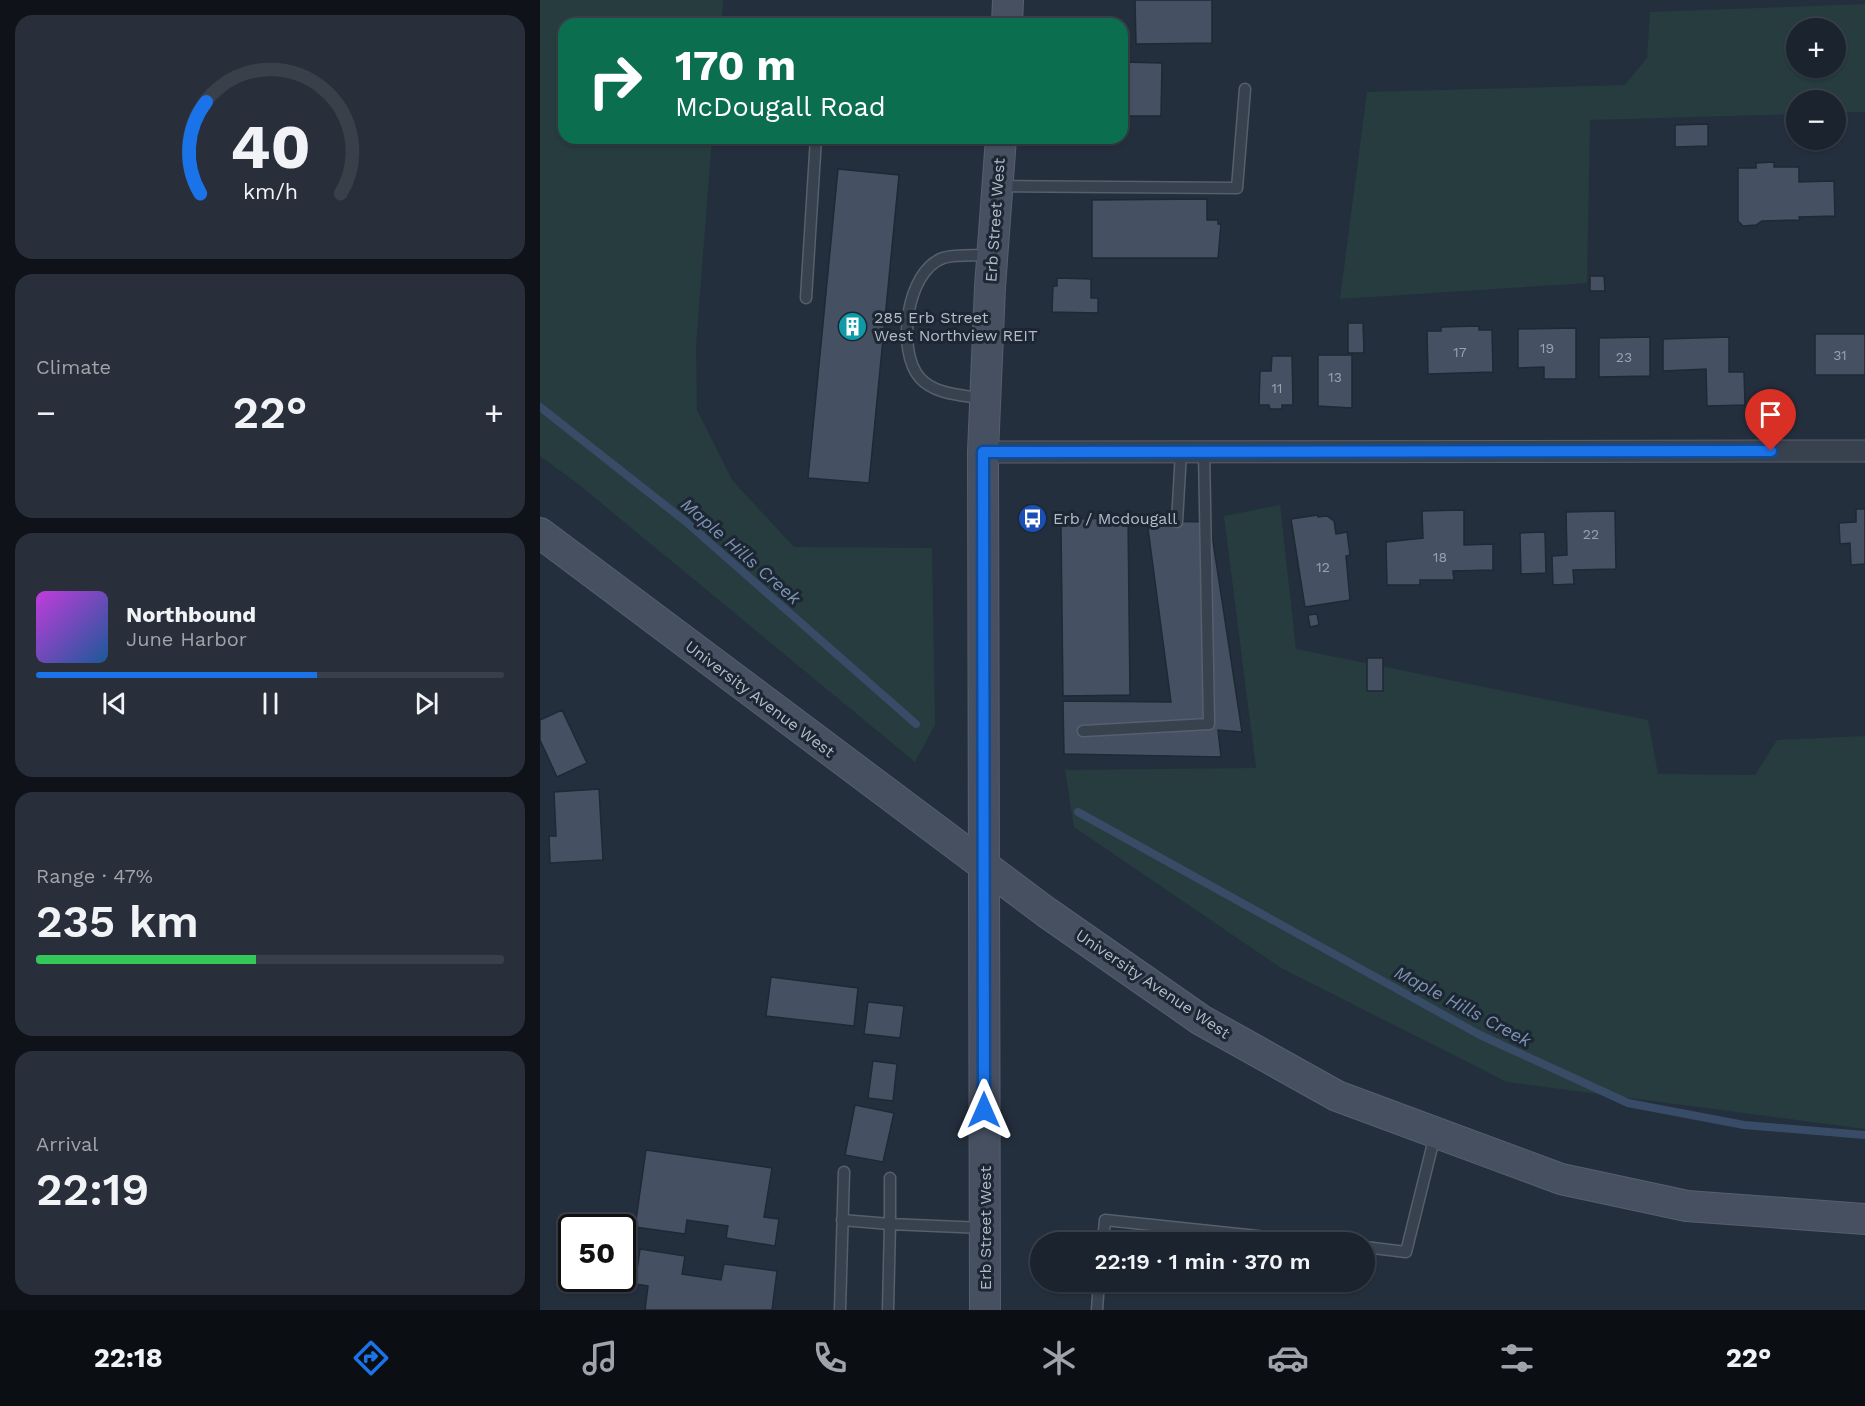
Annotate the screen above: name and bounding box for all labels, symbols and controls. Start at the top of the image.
map controls [1786,18,1846,150]
button: + [1786,18,1846,78]
text: 170 m [675,41,796,90]
icon: right [576,42,654,120]
button: − [1786,90,1846,150]
text: McDougall Road [675,91,886,123]
text: 40 [230,110,310,183]
street label: Erb Street West [981,157,1009,283]
text: km/h [242,179,298,204]
place label: 285 Erb Street West Northview REIT [874,308,1038,345]
building icon: 285 Erb Street West Northview REIT [837,310,869,342]
house number: 19 [1540,340,1554,356]
house number: 17 [1453,344,1467,360]
house number: 31 [1833,347,1847,363]
house number: 23 [1616,349,1632,365]
text: Climate [36,355,111,379]
house number: 13 [1328,369,1342,385]
house number: 11 [1272,380,1282,396]
text: 22° [233,386,307,439]
pin [1745,389,1796,451]
text: − [36,393,56,432]
text: + [484,393,504,432]
icon: arrive [1754,398,1787,431]
water label: Maple Hills Creek [677,493,806,609]
bus stop icon: Erb / Mcdougall [1016,502,1048,534]
place label: Erb / Mcdougall [1053,509,1177,528]
house number: 22 [1583,526,1599,542]
house number: 18 [1433,549,1447,565]
house number: 12 [1316,559,1330,575]
text: Northbound [126,602,256,627]
text: June Harbor [126,627,247,651]
street label: University Avenue West [682,637,839,762]
icon: previous [98,687,131,720]
icon: pause [254,687,287,720]
icon: next [410,687,443,720]
text: Range · 47% [36,864,153,888]
text: 235 km [36,895,199,948]
street label: University Avenue West [1072,925,1234,1043]
water label: Maple Hills Creek [1391,961,1536,1051]
position arrow [952,1078,1016,1142]
text: Arrival [36,1132,98,1156]
text: 22:19 [36,1163,149,1216]
street label: Erb Street West [976,1165,995,1290]
speed limit sign: 50 [558,1214,636,1292]
text: 22:19 · 1 min · 370 m [1095,1249,1310,1274]
icon: directions [350,1337,392,1379]
icon: music [579,1337,621,1379]
icon: phone [809,1337,851,1379]
icon: climate [1038,1337,1080,1379]
icon: car [1267,1337,1309,1379]
icon: filters [1496,1337,1538,1379]
text: 22:18 [94,1342,163,1374]
text: 22° [1726,1342,1771,1374]

